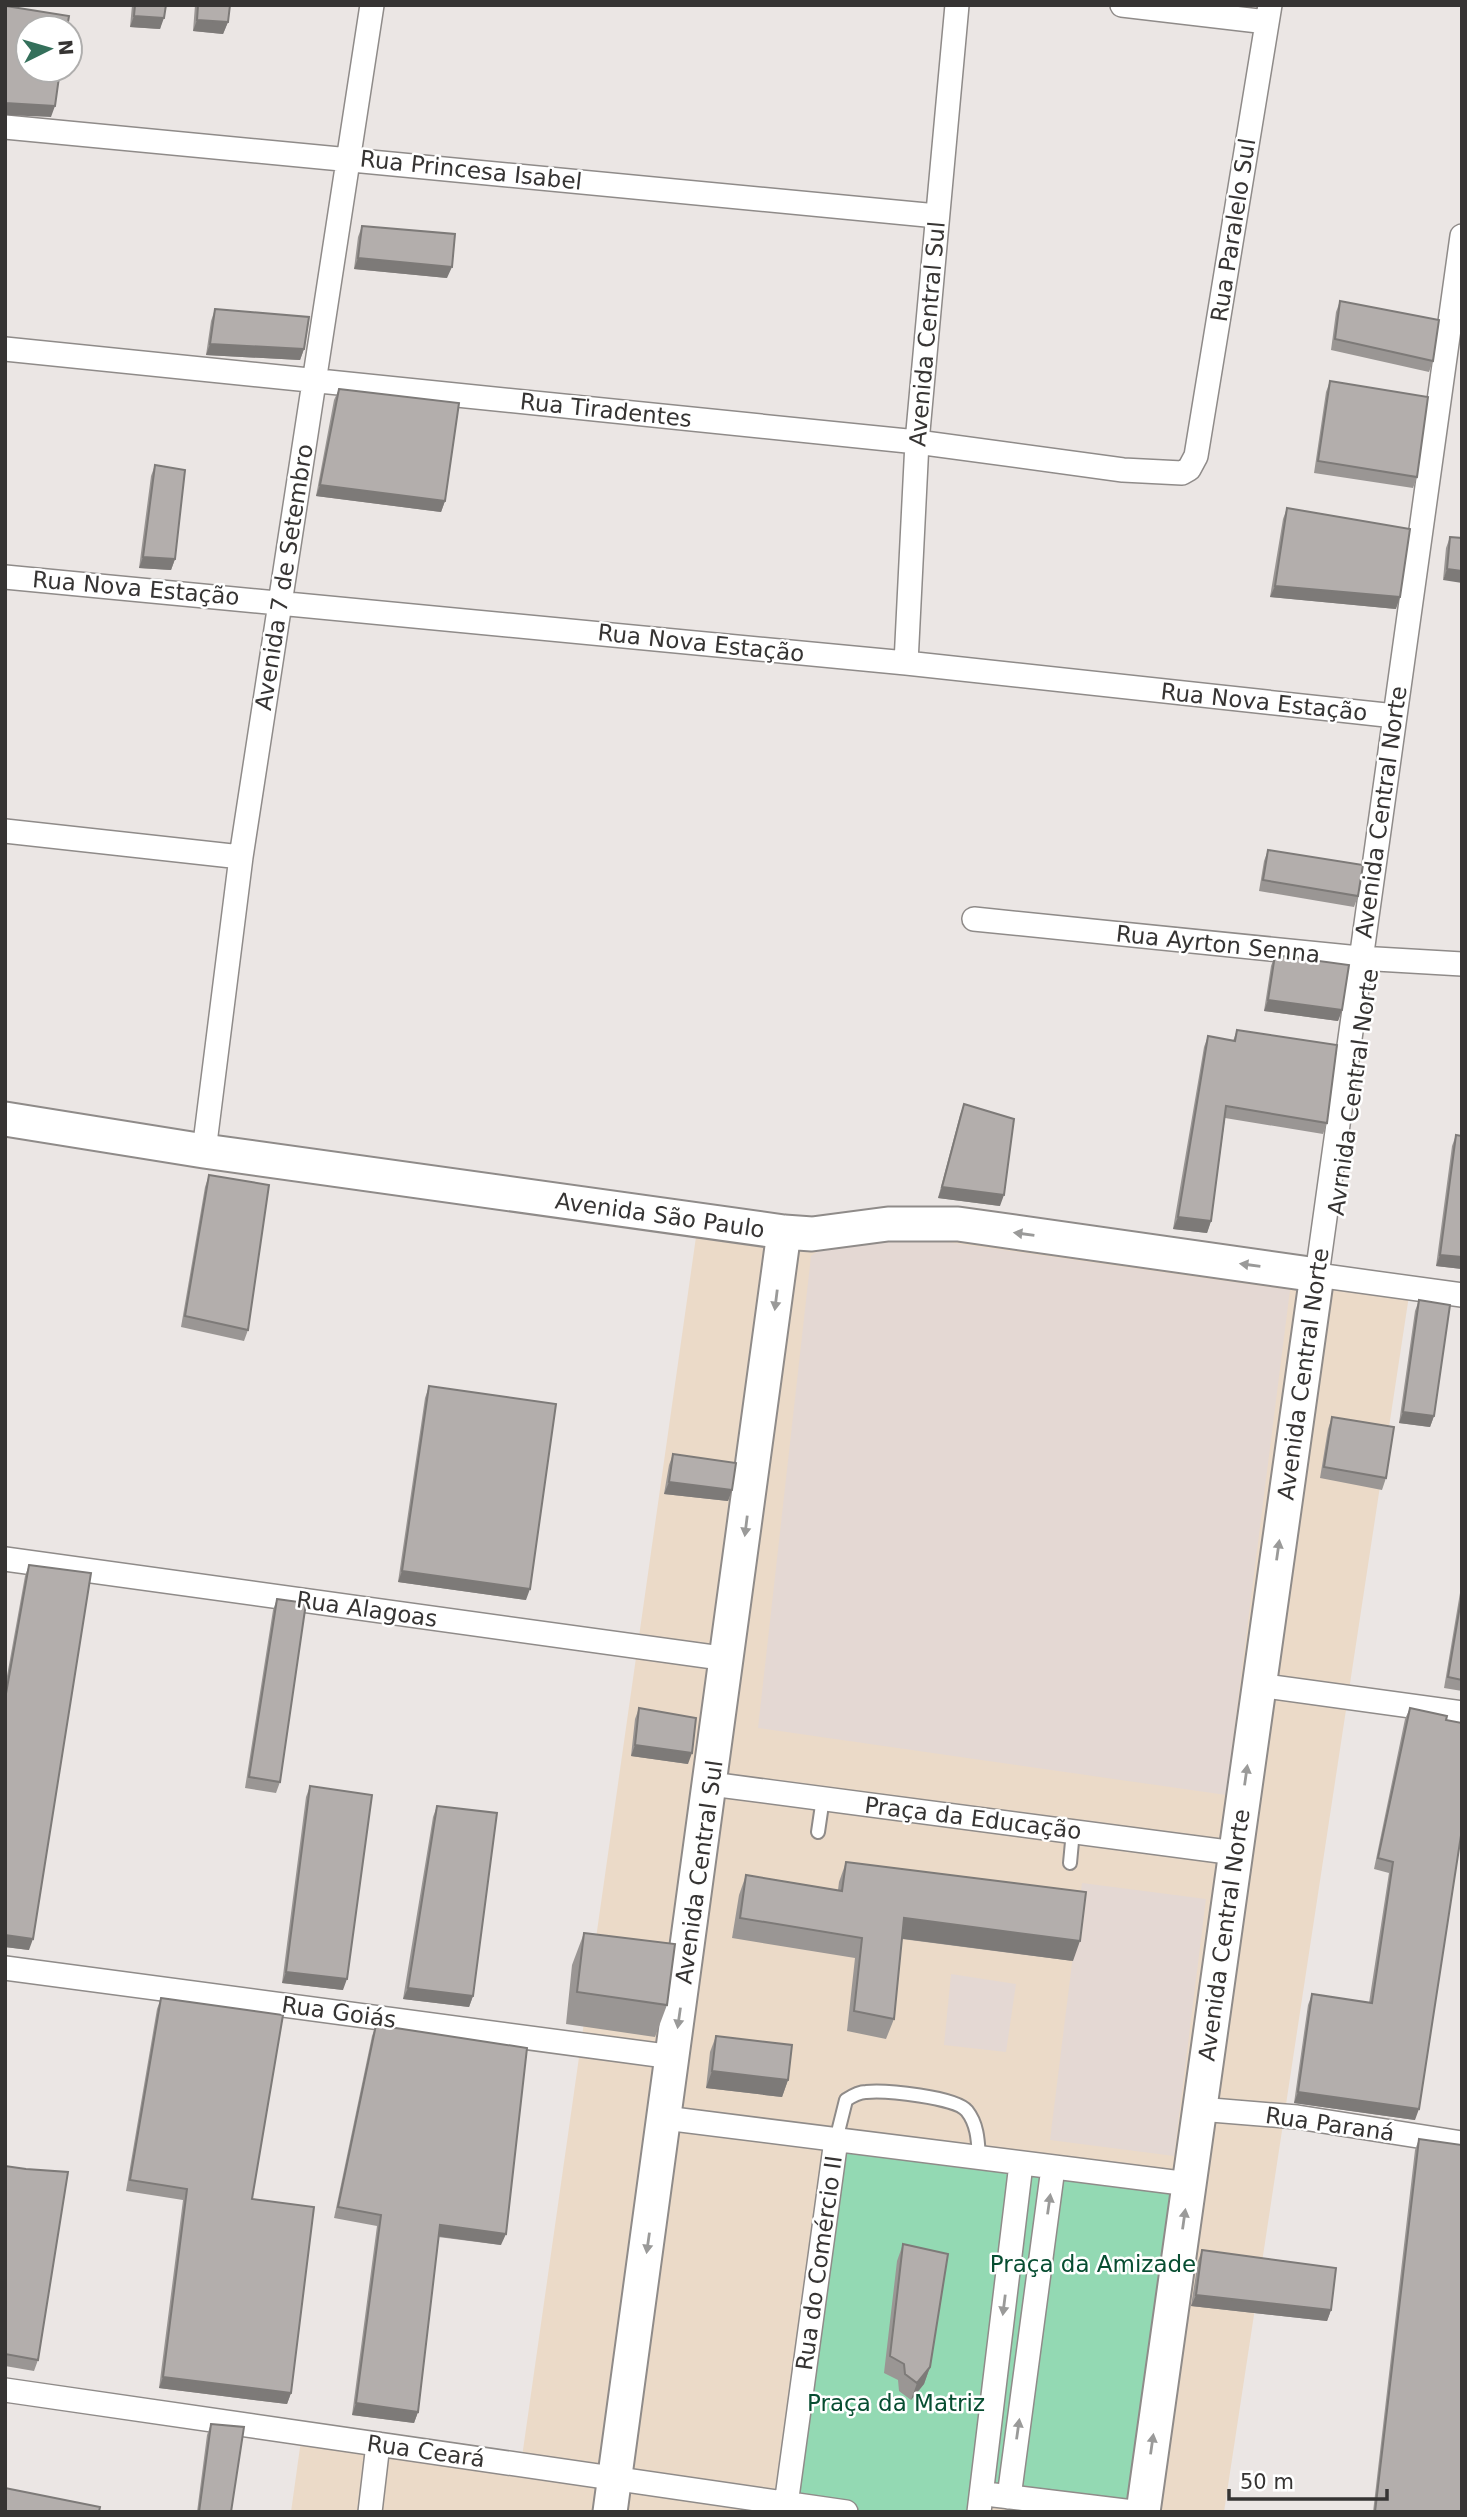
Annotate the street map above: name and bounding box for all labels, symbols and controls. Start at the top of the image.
north arrow [14,14,84,84]
text: N [54,39,78,56]
street label: Rua Paralelo Sul [1206,136,1260,324]
street label: Rua Princesa Isabel [359,145,583,195]
street label: Avenida Central Sul [904,220,950,448]
street label: Rua Tiradentes [519,388,693,432]
street label: Avenida 7 de Setembro [250,442,318,712]
street label: Rua Nova Estação [31,566,241,610]
street label: Rua Nova Estação [596,619,806,667]
street label: Rua Nova Estação [1159,678,1369,726]
street label: Avenida Central Norte [1350,684,1412,940]
street label: Rua Ayrton Senna [1115,920,1321,968]
street label: Avrnida Central Norte [1323,967,1383,1217]
street label: Avenida São Paulo [554,1187,766,1243]
one-way arrow [1013,1228,1035,1239]
street label: Avenida Central Norte [1272,1246,1334,1502]
one-way arrow [1238,1260,1260,1271]
one-way arrow [770,1289,781,1311]
one-way arrow [740,1515,751,1537]
one-way arrow [1273,1539,1284,1561]
street label: Rua Alagoas [295,1586,439,1632]
street label: Avenida Central Sul [670,1758,728,1986]
one-way arrow [1241,1764,1252,1786]
street label: Praça da Educação [863,1792,1083,1844]
street label: Avenida Central Norte [1193,1807,1255,2063]
street label: Rua Goiás [280,1991,398,2033]
one-way arrow [673,2007,684,2029]
street label: Rua Paraná [1264,2102,1396,2146]
street label: Rua do Comércio II [791,2154,847,2372]
one-way arrow [1043,2192,1054,2214]
one-way arrow [1178,2208,1189,2230]
one-way arrow [642,2232,653,2254]
park label: Praça da Amizade [990,2251,1196,2277]
one-way arrow [998,2294,1009,2316]
park label: Praça da Matriz [807,2390,985,2416]
one-way arrow [1012,2418,1023,2440]
street label: Rua Ceará [365,2430,487,2472]
one-way arrow [1147,2433,1158,2455]
scale bar [1229,2458,1386,2502]
text: 50 m [1240,2470,1294,2494]

